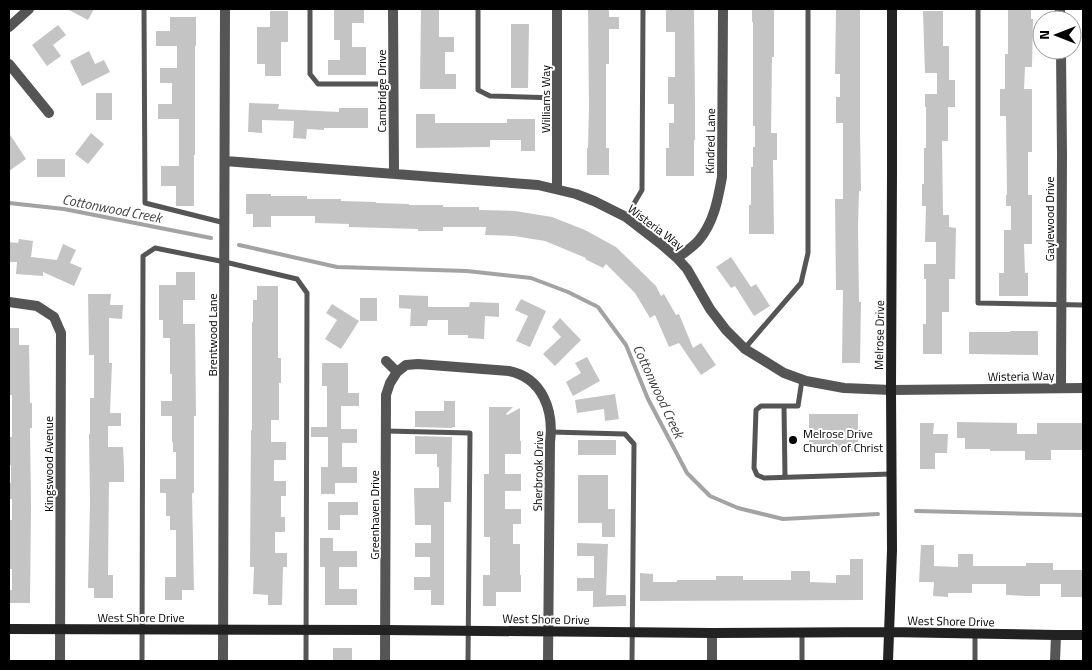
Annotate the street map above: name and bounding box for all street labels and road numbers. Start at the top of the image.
street label: Cambridge Drive [372,49,391,133]
street label: Williams Way [536,65,555,133]
street label: Kindred Lane [700,108,720,174]
street label: Gaylewood Drive [1040,177,1059,261]
street label: Wisteria Way [624,199,689,255]
street label: Brentwood Lane [203,293,222,377]
street label: Melrose Drive [869,300,889,370]
street label: Wisteria Way [987,366,1055,386]
street label: Kingswood Avenue [39,416,58,512]
street label: Sherbrook Drive [528,430,548,512]
street label: Greenhaven Drive [365,470,384,560]
street label: West Shore Drive [97,608,185,627]
street label: West Shore Drive [502,609,590,629]
street label: West Shore Drive [907,611,995,631]

